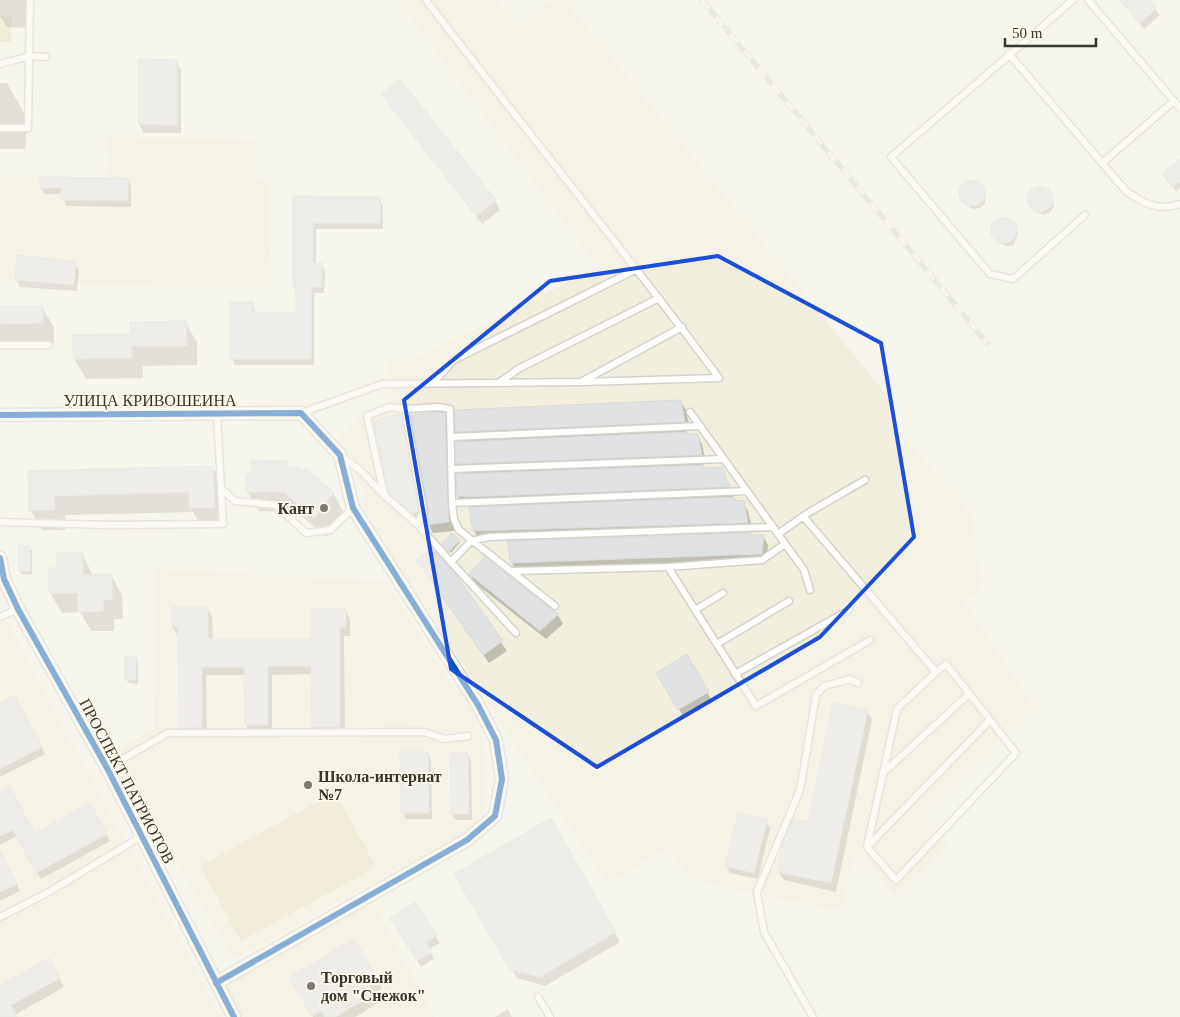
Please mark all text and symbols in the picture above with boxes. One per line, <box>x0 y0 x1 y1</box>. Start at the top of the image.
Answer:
scale bar <box>1005 15 1096 47</box>
text: 50 m <box>1012 25 1043 41</box>
street label: УЛИЦА КРИВОШЕИНА <box>64 392 237 410</box>
place label: Кант <box>278 500 314 517</box>
marker: Кант <box>318 502 330 514</box>
street label: ПРОСПЕКТ ПАТРИОТОВ <box>76 696 178 866</box>
place label: Школа-интернат №7 <box>318 768 442 803</box>
marker: Школа-интернат №7 <box>302 779 314 791</box>
place label: Торговый дом "Снежок" <box>321 969 426 1004</box>
marker: Торговый дом "Снежок" <box>305 980 317 992</box>

